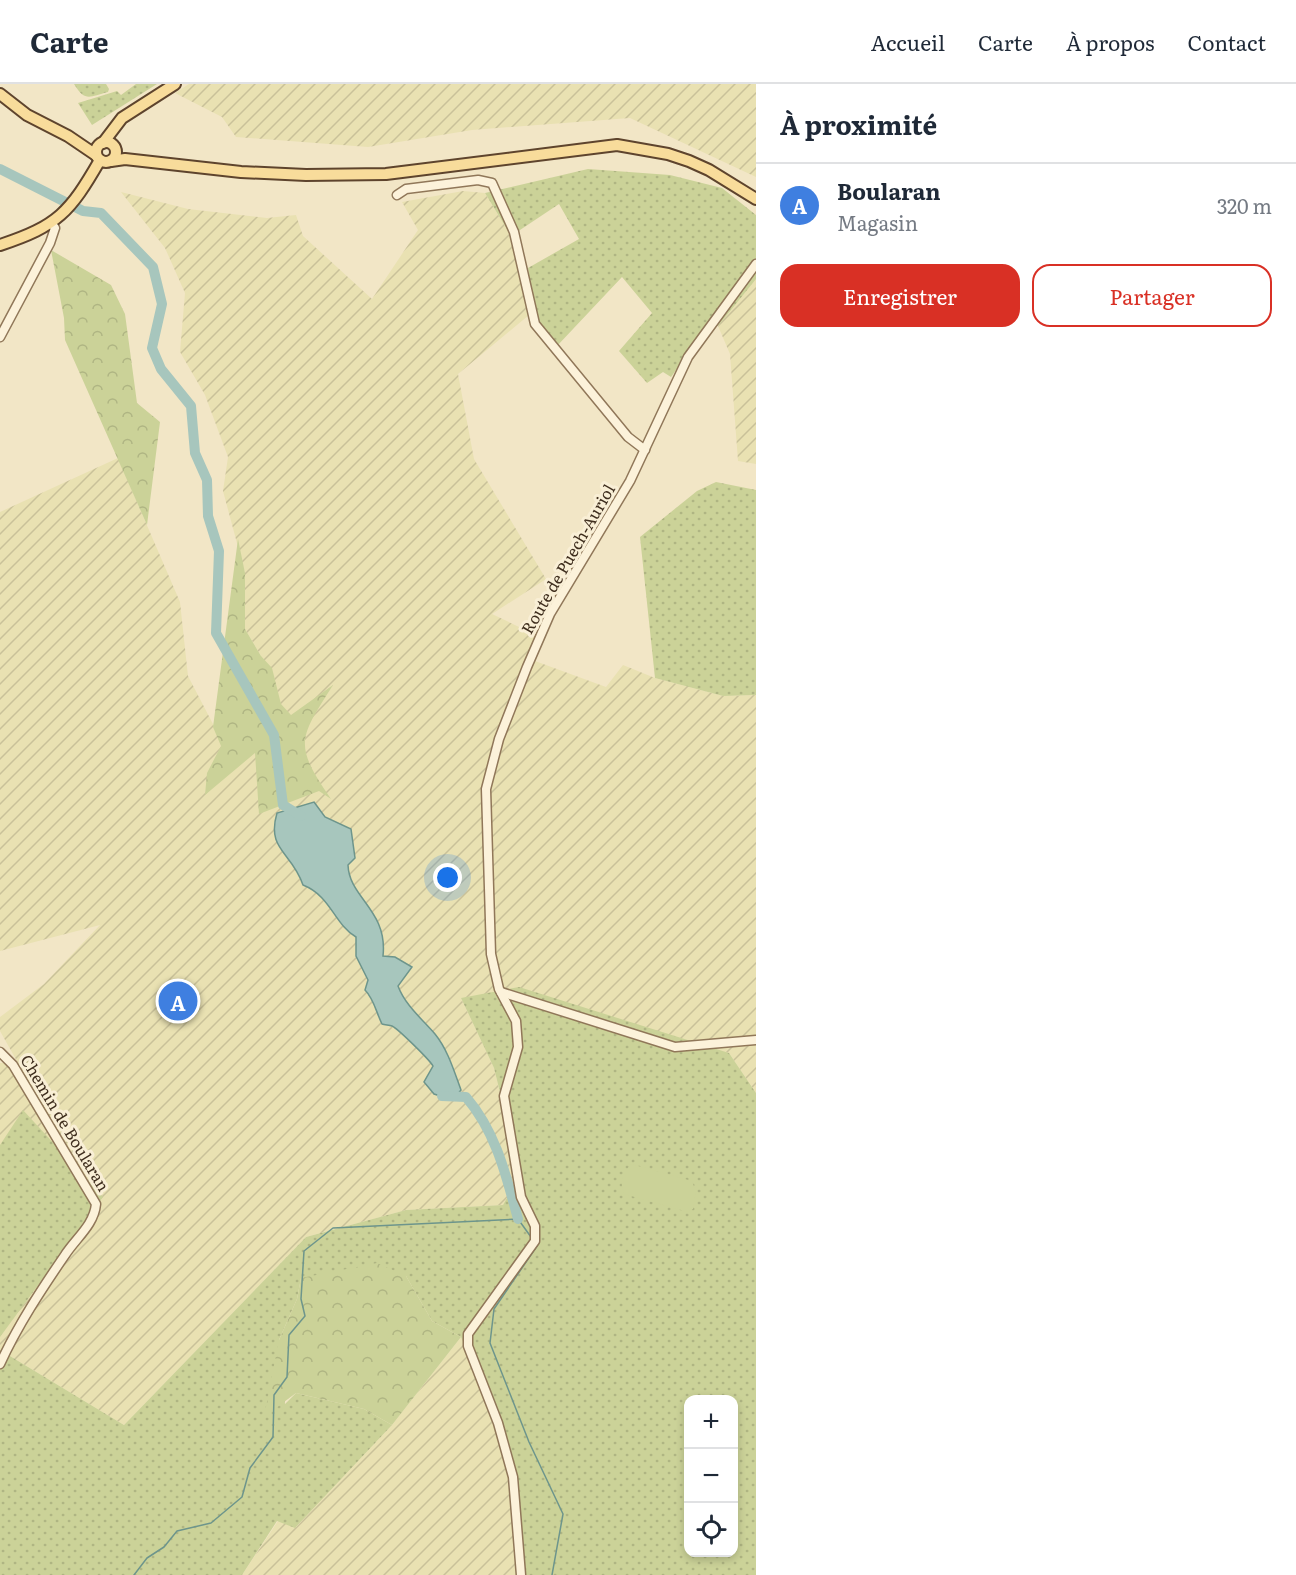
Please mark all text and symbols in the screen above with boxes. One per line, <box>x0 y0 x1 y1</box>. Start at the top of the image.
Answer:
text: Carte <box>30 20 109 62</box>
text: Accueil <box>871 26 945 57</box>
text: Carte <box>978 26 1033 57</box>
text: À propos <box>1066 26 1155 57</box>
text: Contact <box>1188 26 1266 57</box>
text: À proximité <box>780 104 937 143</box>
text: Boularan <box>837 174 941 207</box>
text: A <box>792 190 807 220</box>
text: 320 m <box>1217 190 1272 220</box>
text: Magasin <box>837 207 918 237</box>
button: Enregistrer <box>780 264 1020 327</box>
button: Partager <box>1032 264 1272 327</box>
street label: Route de Puech-Auriol <box>514 479 620 638</box>
your location <box>433 863 462 892</box>
pin: A <box>158 978 198 1024</box>
street label: Chemin de Boularan <box>15 1049 116 1196</box>
map controls <box>684 1395 738 1557</box>
button: + <box>684 1395 738 1449</box>
button: − <box>684 1449 738 1503</box>
button: locate <box>684 1503 738 1557</box>

